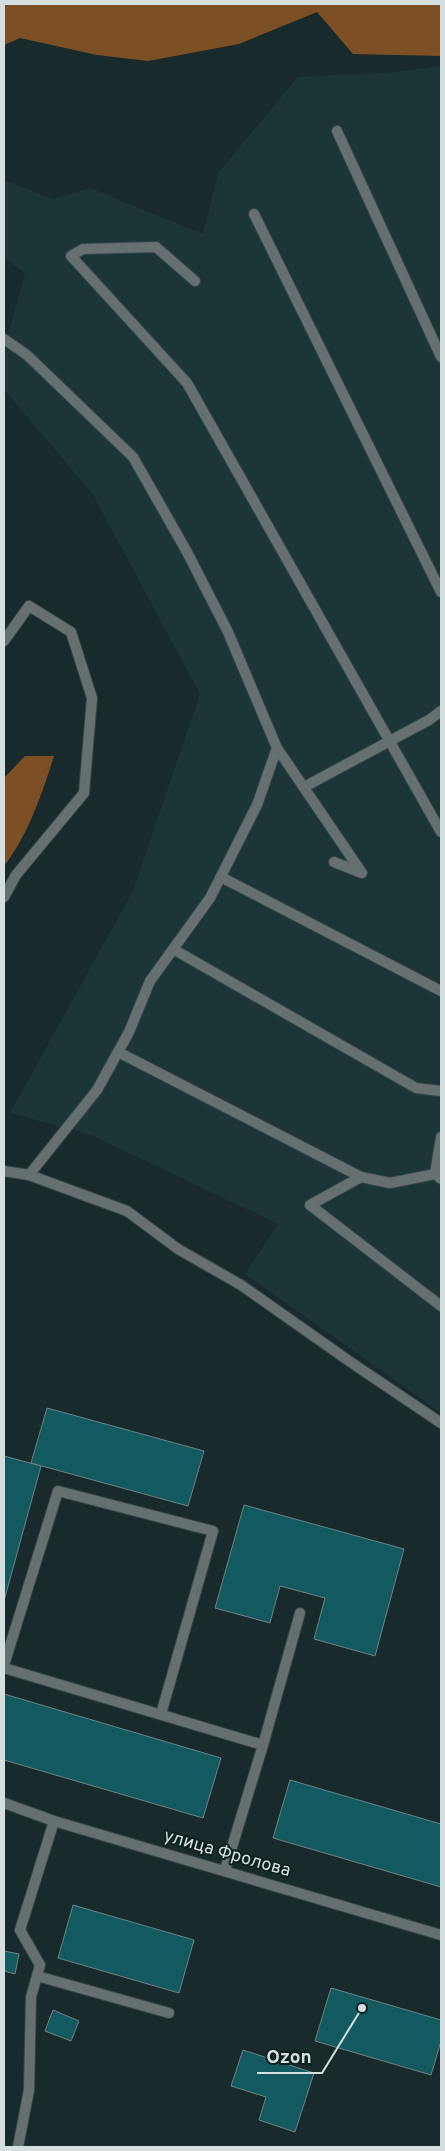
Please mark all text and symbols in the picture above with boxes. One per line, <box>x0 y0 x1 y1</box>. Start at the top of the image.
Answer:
street label: улица Фролова <box>161 1825 293 1883</box>
callout: Ozon <box>257 2039 322 2073</box>
text: Ozon <box>266 2046 312 2070</box>

